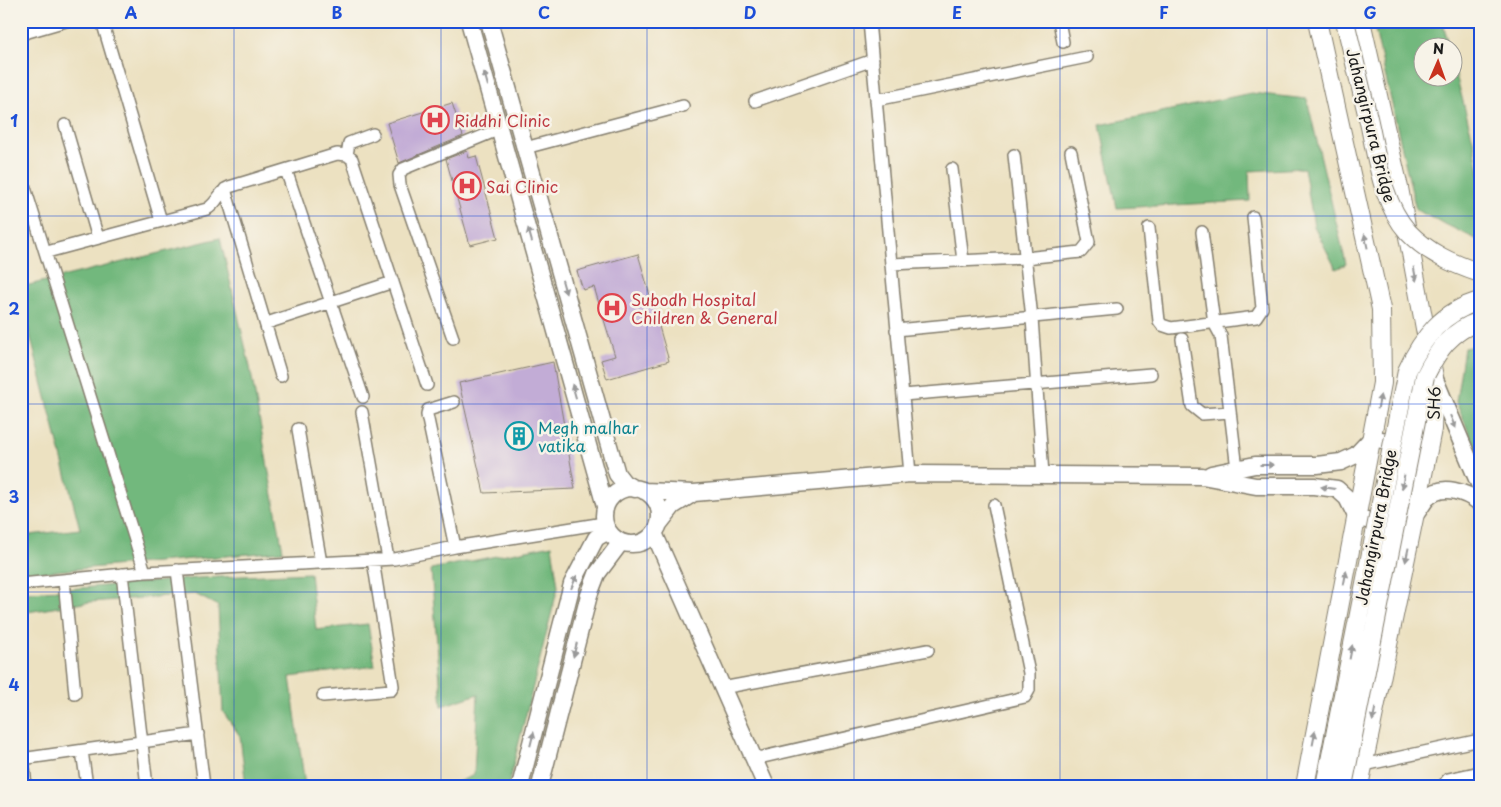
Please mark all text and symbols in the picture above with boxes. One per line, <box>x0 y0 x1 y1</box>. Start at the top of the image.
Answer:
text: A <box>125 0 138 24</box>
text: B <box>332 0 343 24</box>
text: C <box>538 0 550 24</box>
text: D <box>744 0 756 24</box>
text: E <box>952 0 962 24</box>
text: F <box>1159 0 1169 24</box>
text: G <box>1363 0 1377 24</box>
north arrow <box>1414 38 1464 88</box>
text: N <box>1433 38 1444 59</box>
street label: Jahangirpura Bridge <box>1341 45 1403 205</box>
one-way arrow <box>481 71 489 86</box>
hospital icon: Riddhi Clinic <box>420 105 450 135</box>
text: 1 <box>10 108 18 132</box>
place label: Riddhi Clinic <box>454 108 550 132</box>
hospital icon: Sai Clinic <box>452 171 482 201</box>
place label: Sai Clinic <box>486 174 558 198</box>
one-way arrow <box>526 227 534 243</box>
one-way arrow <box>1362 233 1370 249</box>
one-way arrow <box>1411 267 1419 283</box>
one-way arrow <box>560 280 568 295</box>
place label: Subodh Hospital Children & General <box>631 287 778 329</box>
hospital icon: Subodh Hospital Children & General <box>597 293 627 323</box>
text: 2 <box>8 296 20 320</box>
one-way arrow <box>570 384 578 399</box>
street label: SH6 <box>1420 386 1446 420</box>
one-way arrow <box>1375 394 1383 409</box>
place label: Megh malhar vatika <box>538 415 639 457</box>
one-way arrow <box>1449 415 1457 429</box>
building icon: Megh malhar vatika <box>504 421 534 451</box>
street label: Jahangirpura Bridge <box>1348 447 1402 607</box>
one-way arrow <box>1259 461 1275 469</box>
one-way arrow <box>1399 475 1407 491</box>
text: 3 <box>9 484 19 508</box>
one-way arrow <box>1320 484 1336 492</box>
one-way arrow <box>1403 547 1411 563</box>
one-way arrow <box>1341 571 1349 586</box>
one-way arrow <box>570 574 578 589</box>
one-way arrow <box>570 642 578 657</box>
one-way arrow <box>1348 644 1356 660</box>
text: 4 <box>9 672 20 696</box>
one-way arrow <box>1370 707 1378 722</box>
one-way arrow <box>1311 729 1319 745</box>
one-way arrow <box>529 731 537 746</box>

